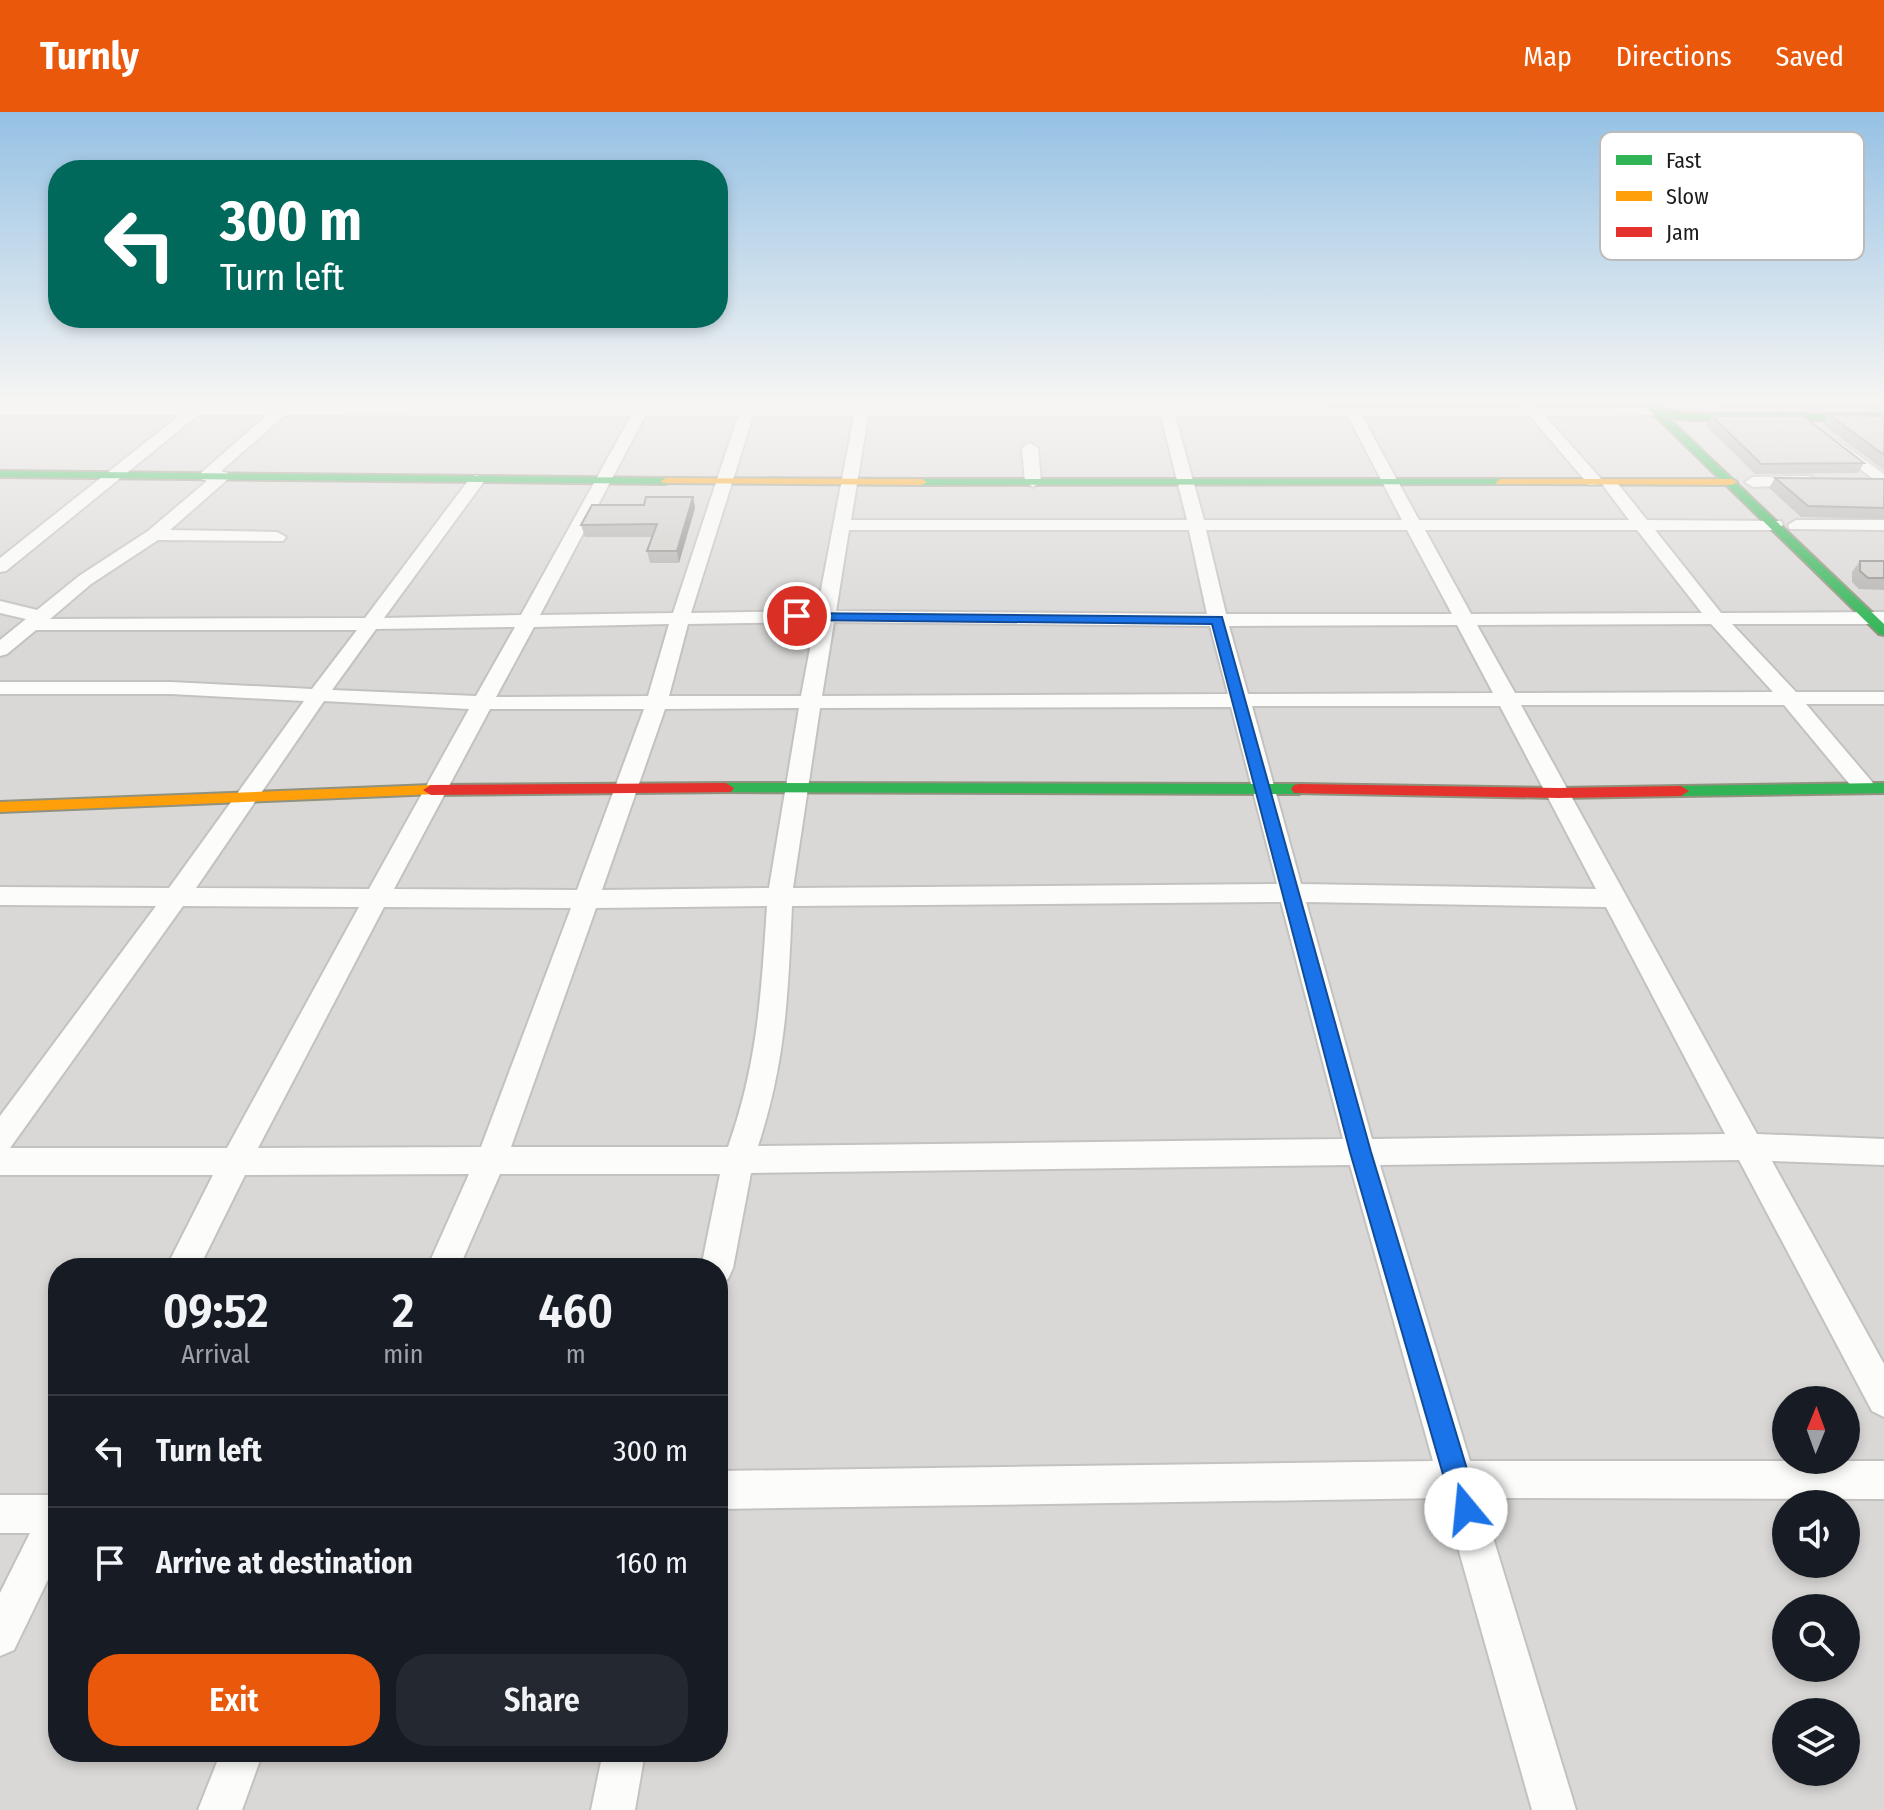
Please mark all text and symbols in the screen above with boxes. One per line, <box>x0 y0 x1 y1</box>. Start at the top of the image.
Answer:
text: Turnly <box>40 33 139 79</box>
text: Map <box>1523 40 1572 73</box>
text: Directions <box>1616 40 1732 73</box>
text: Saved <box>1776 40 1844 73</box>
legend <box>1600 132 1864 260</box>
text: Fast <box>1666 147 1702 174</box>
text: Slow <box>1666 183 1709 210</box>
text: 300 m <box>220 188 362 255</box>
icon: left <box>88 192 192 296</box>
text: Jam <box>1666 219 1700 246</box>
text: Turn left <box>220 256 344 300</box>
pin <box>763 582 831 650</box>
icon: arrive <box>775 594 819 638</box>
text: 09:52 <box>163 1282 269 1340</box>
text: 2 <box>392 1282 414 1340</box>
text: 460 <box>538 1282 613 1340</box>
text: Arrival <box>181 1339 250 1370</box>
text: min <box>383 1339 424 1370</box>
text: m <box>566 1339 586 1370</box>
north arrow <box>1772 1386 1860 1474</box>
map controls <box>1772 1386 1860 1786</box>
icon: left <box>88 1429 132 1473</box>
text: Turn left <box>156 1433 262 1469</box>
text: 300 m <box>613 1433 688 1469</box>
position arrow <box>1424 1467 1508 1551</box>
button: sound <box>1772 1490 1860 1578</box>
icon: arrive <box>88 1541 132 1585</box>
text: Arrive at destination <box>156 1545 413 1581</box>
text: 160 m <box>616 1545 688 1581</box>
button: search <box>1772 1594 1860 1682</box>
button: Exit <box>88 1654 380 1746</box>
button: Share <box>396 1654 688 1746</box>
button: layers <box>1772 1698 1860 1786</box>

